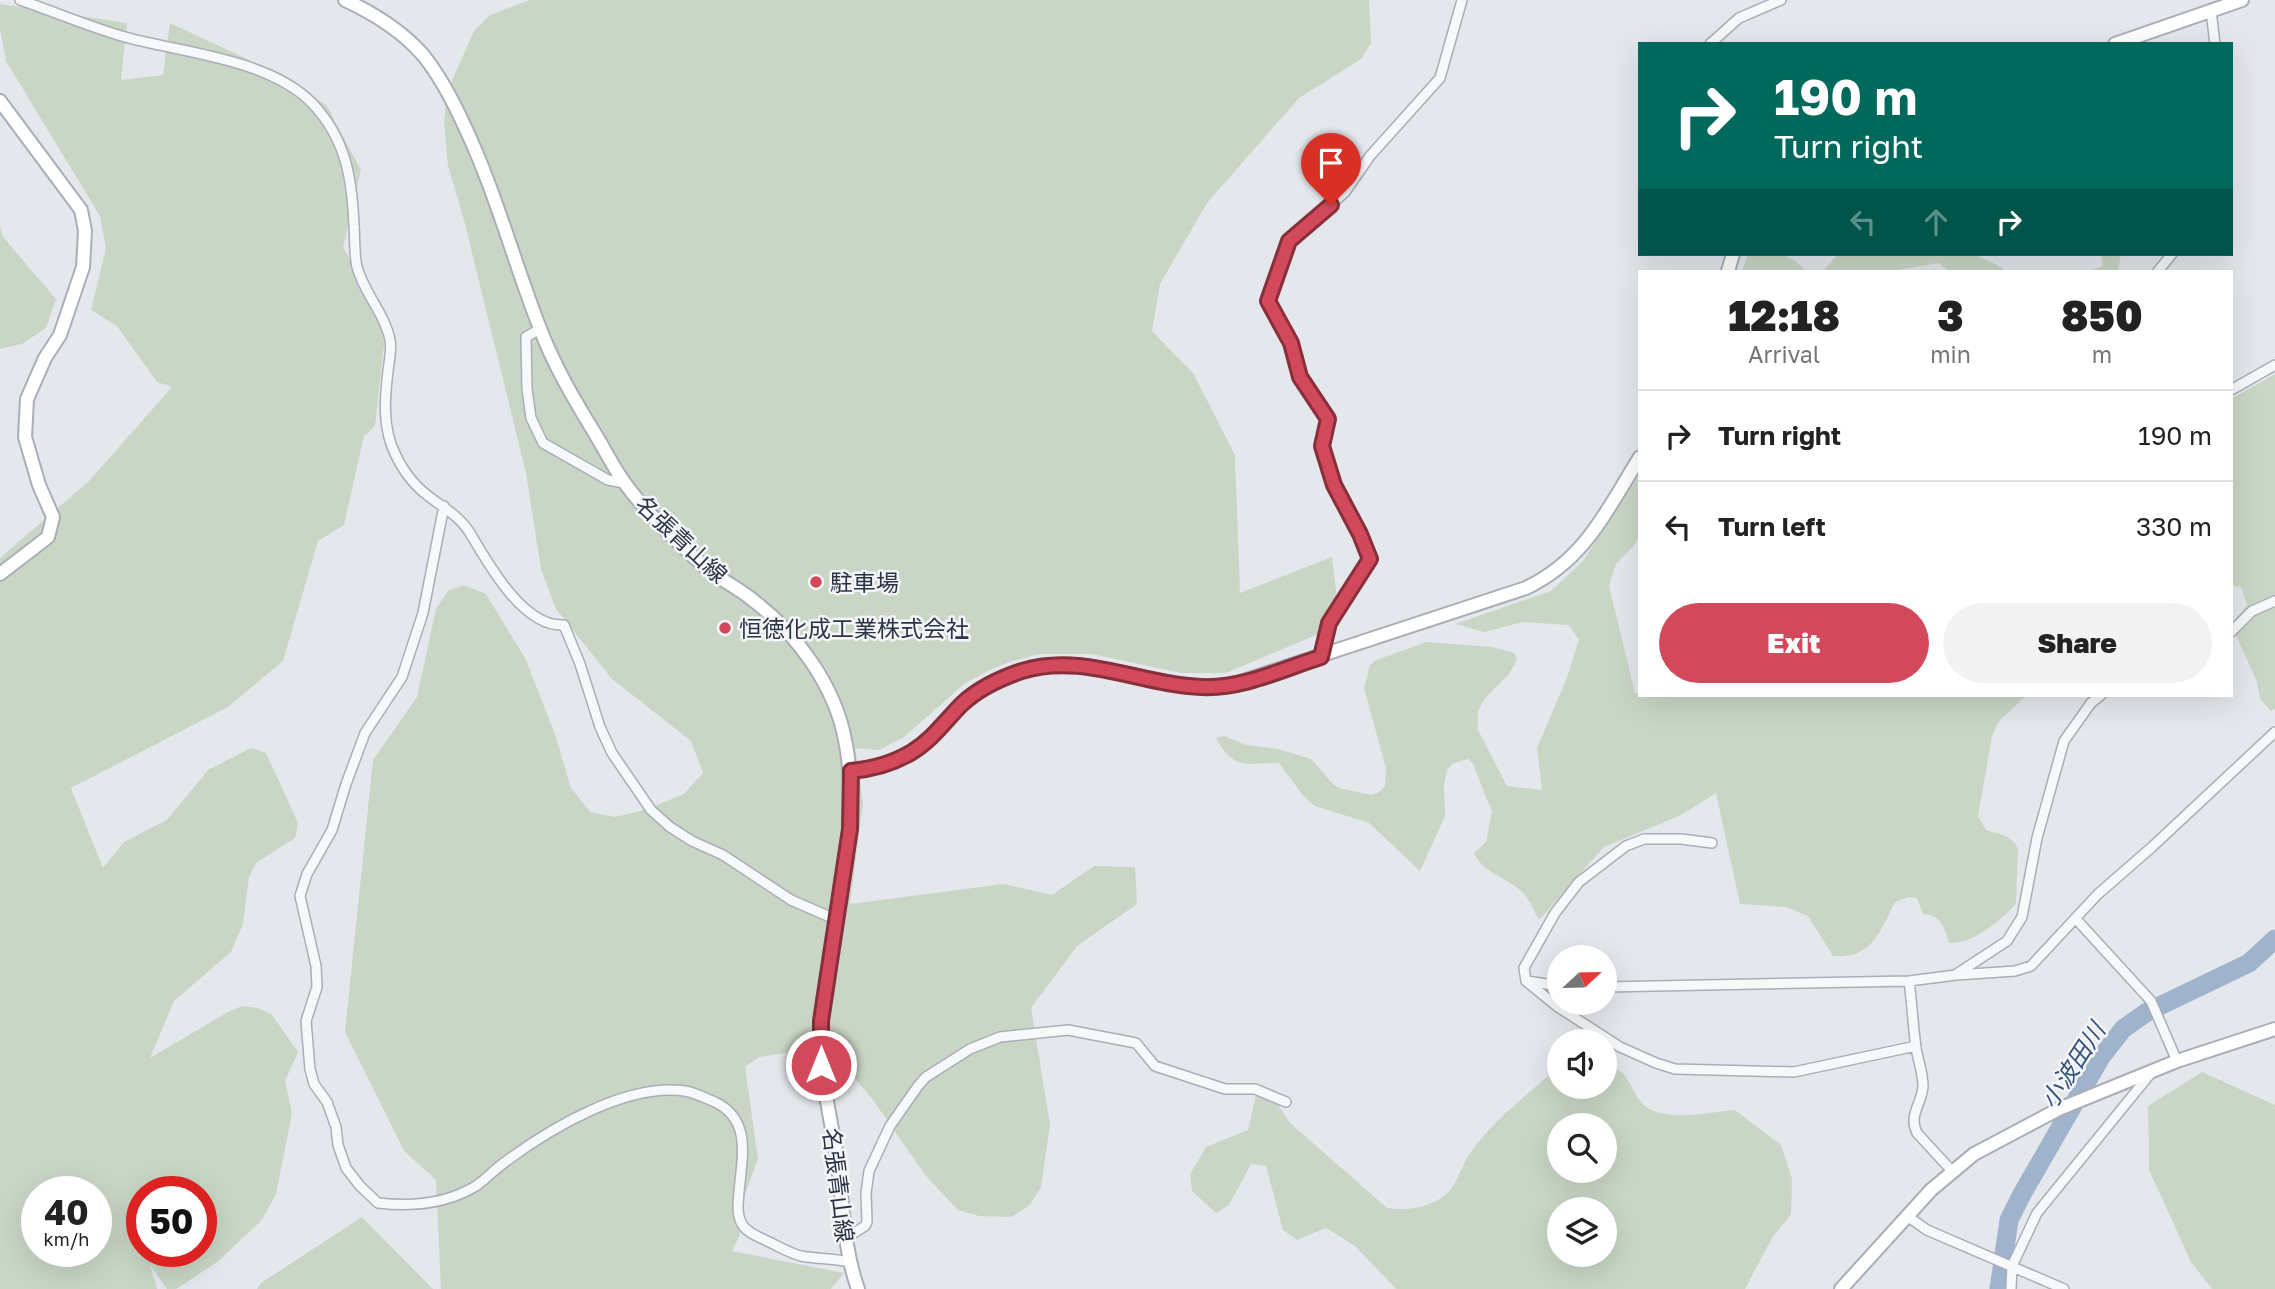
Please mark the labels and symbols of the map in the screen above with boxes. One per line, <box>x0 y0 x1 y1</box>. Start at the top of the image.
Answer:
pin <box>1301 133 1361 205</box>
street label: 名張青山線 <box>630 490 734 588</box>
place label: 駐車場 <box>830 568 899 596</box>
marker: 駐車場 <box>808 574 824 590</box>
place label: 恒徳化成工業株式会社 <box>739 614 969 642</box>
marker: 恒徳化成工業株式会社 <box>717 620 733 636</box>
north arrow <box>1547 945 1617 1015</box>
water label: 小波田川 <box>2034 1014 2112 1113</box>
position arrow <box>784 1028 858 1102</box>
street label: 名張青山線 <box>818 1126 860 1244</box>
speed limit sign: 50 <box>126 1176 217 1267</box>

